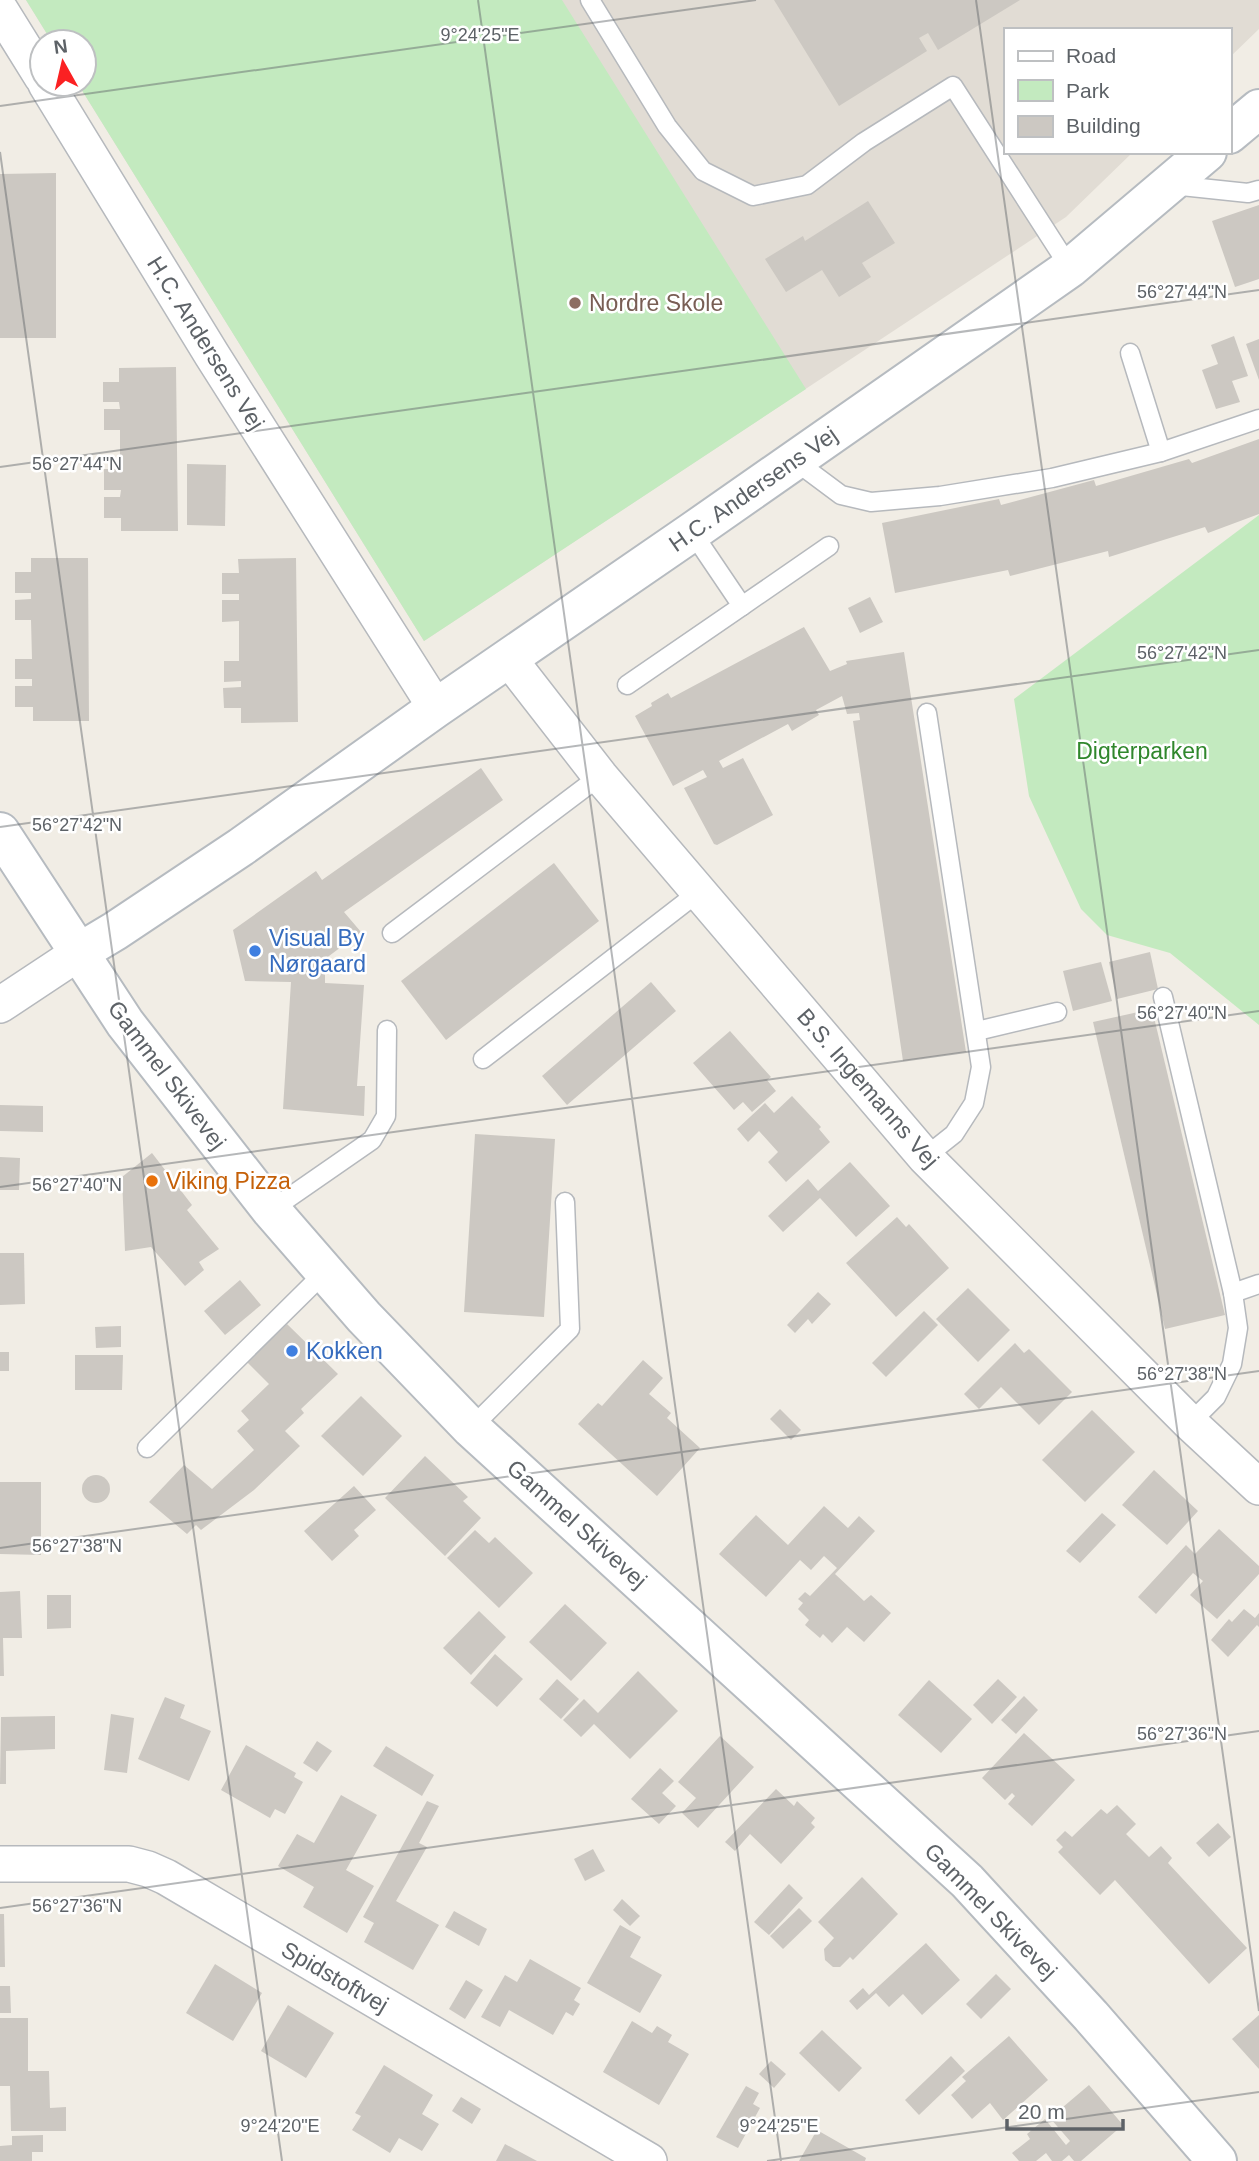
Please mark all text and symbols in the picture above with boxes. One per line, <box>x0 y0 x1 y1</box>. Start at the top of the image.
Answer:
text: 9°24'25"E <box>440 25 520 45</box>
north arrow <box>28 28 98 98</box>
legend <box>1004 28 1231 154</box>
text: N <box>52 35 69 58</box>
text: Road <box>1066 44 1116 67</box>
text: Park <box>1066 79 1110 102</box>
text: Building <box>1066 114 1141 137</box>
street label: H.C. Andersens Vej <box>142 252 270 434</box>
text: 56°27'44"N <box>1137 282 1227 302</box>
place label: Nordre Skole <box>589 290 723 316</box>
marker: Nordre Skole <box>567 295 583 311</box>
street label: H.C. Andersens Vej <box>664 421 842 557</box>
text: 56°27'44"N <box>32 454 122 474</box>
text: 56°27'42"N <box>1137 643 1227 663</box>
park label: Digterparken <box>1076 738 1208 764</box>
text: 56°27'42"N <box>32 815 122 835</box>
place label: Visual By Nørgaard <box>269 925 366 977</box>
marker: Visual By Nørgaard <box>247 943 263 959</box>
street label: Gammel Skivevej <box>103 996 231 1154</box>
street label: B.S. Ingemanns Vej <box>792 1003 944 1173</box>
text: 56°27'40"N <box>1137 1003 1227 1023</box>
place label: Viking Pizza <box>166 1168 291 1194</box>
marker: Viking Pizza <box>144 1173 160 1189</box>
text: 56°27'40"N <box>32 1175 122 1195</box>
place label: Kokken <box>306 1338 383 1364</box>
marker: Kokken <box>284 1343 300 1359</box>
text: 56°27'38"N <box>1137 1364 1227 1384</box>
street label: Gammel Skivevej <box>502 1454 652 1594</box>
text: 56°27'38"N <box>32 1536 122 1556</box>
text: 56°27'36"N <box>1137 1724 1227 1744</box>
street label: Gammel Skivevej <box>919 1838 1063 1984</box>
text: 56°27'36"N <box>32 1896 122 1916</box>
street label: Spidstoftvej <box>277 1936 393 2018</box>
scale bar <box>1007 2088 1122 2132</box>
text: 20 m <box>1018 2100 1065 2123</box>
text: 9°24'20"E <box>240 2116 320 2136</box>
text: 9°24'25"E <box>739 2116 819 2136</box>

